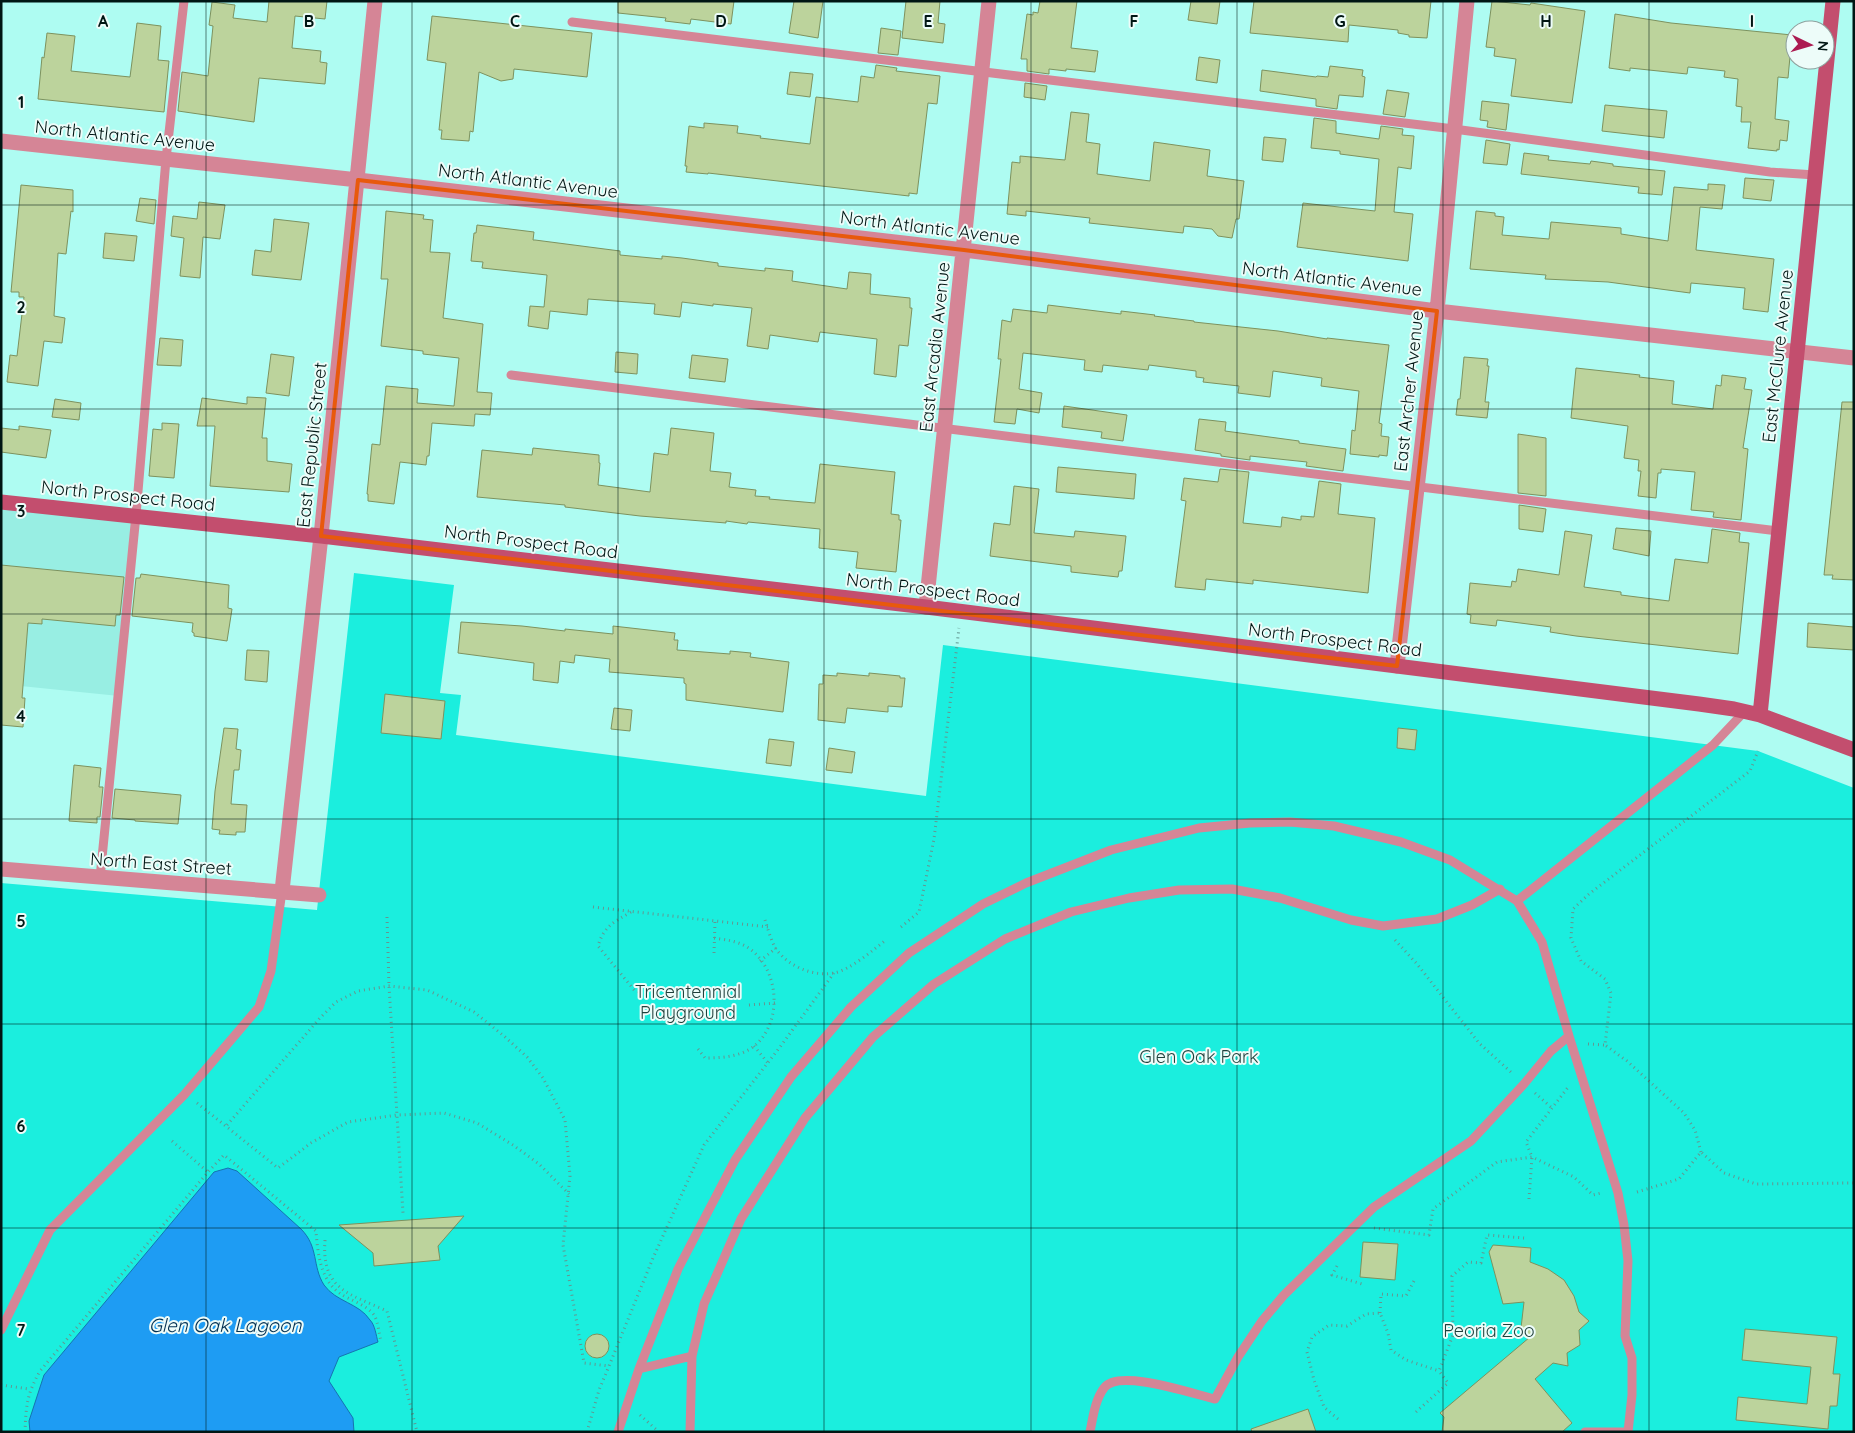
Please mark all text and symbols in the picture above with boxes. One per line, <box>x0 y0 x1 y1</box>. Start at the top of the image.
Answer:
text: A <box>98 11 109 31</box>
text: B <box>304 11 314 31</box>
text: C <box>510 11 520 31</box>
text: D <box>715 11 727 31</box>
text: E <box>923 11 933 31</box>
text: F <box>1130 11 1139 31</box>
text: G <box>1334 11 1346 31</box>
text: H <box>1540 11 1552 31</box>
text: I <box>1750 11 1754 31</box>
north arrow <box>1785 20 1835 70</box>
text: N <box>1814 40 1832 52</box>
text: 1 <box>18 92 24 112</box>
street label: North Atlantic Avenue <box>34 115 216 156</box>
street label: North Atlantic Avenue <box>437 158 619 203</box>
street label: North Atlantic Avenue <box>839 205 1021 250</box>
street label: North Atlantic Avenue <box>1241 256 1423 301</box>
street label: East Arcadia Avenue <box>914 261 955 433</box>
street label: East McClure Avenue <box>1757 268 1798 444</box>
text: 2 <box>16 297 26 317</box>
street label: East Archer Avenue <box>1389 309 1428 473</box>
street label: East Republic Street <box>291 361 332 529</box>
street label: North Prospect Road <box>40 475 216 516</box>
text: 3 <box>17 501 25 521</box>
street label: North Prospect Road <box>443 519 619 564</box>
street label: North Prospect Road <box>845 567 1021 612</box>
street label: North Prospect Road <box>1247 617 1423 662</box>
text: 4 <box>16 706 26 726</box>
street label: North East Street <box>89 847 233 880</box>
text: 5 <box>16 911 26 931</box>
park label: Tricentennial Playground <box>635 980 741 1024</box>
park label: Glen Oak Park <box>1139 1045 1259 1068</box>
text: 6 <box>17 1116 26 1136</box>
water label: Glen Oak Lagoon <box>149 1313 302 1337</box>
park label: Peoria Zoo <box>1443 1319 1535 1342</box>
text: 7 <box>17 1320 26 1340</box>

